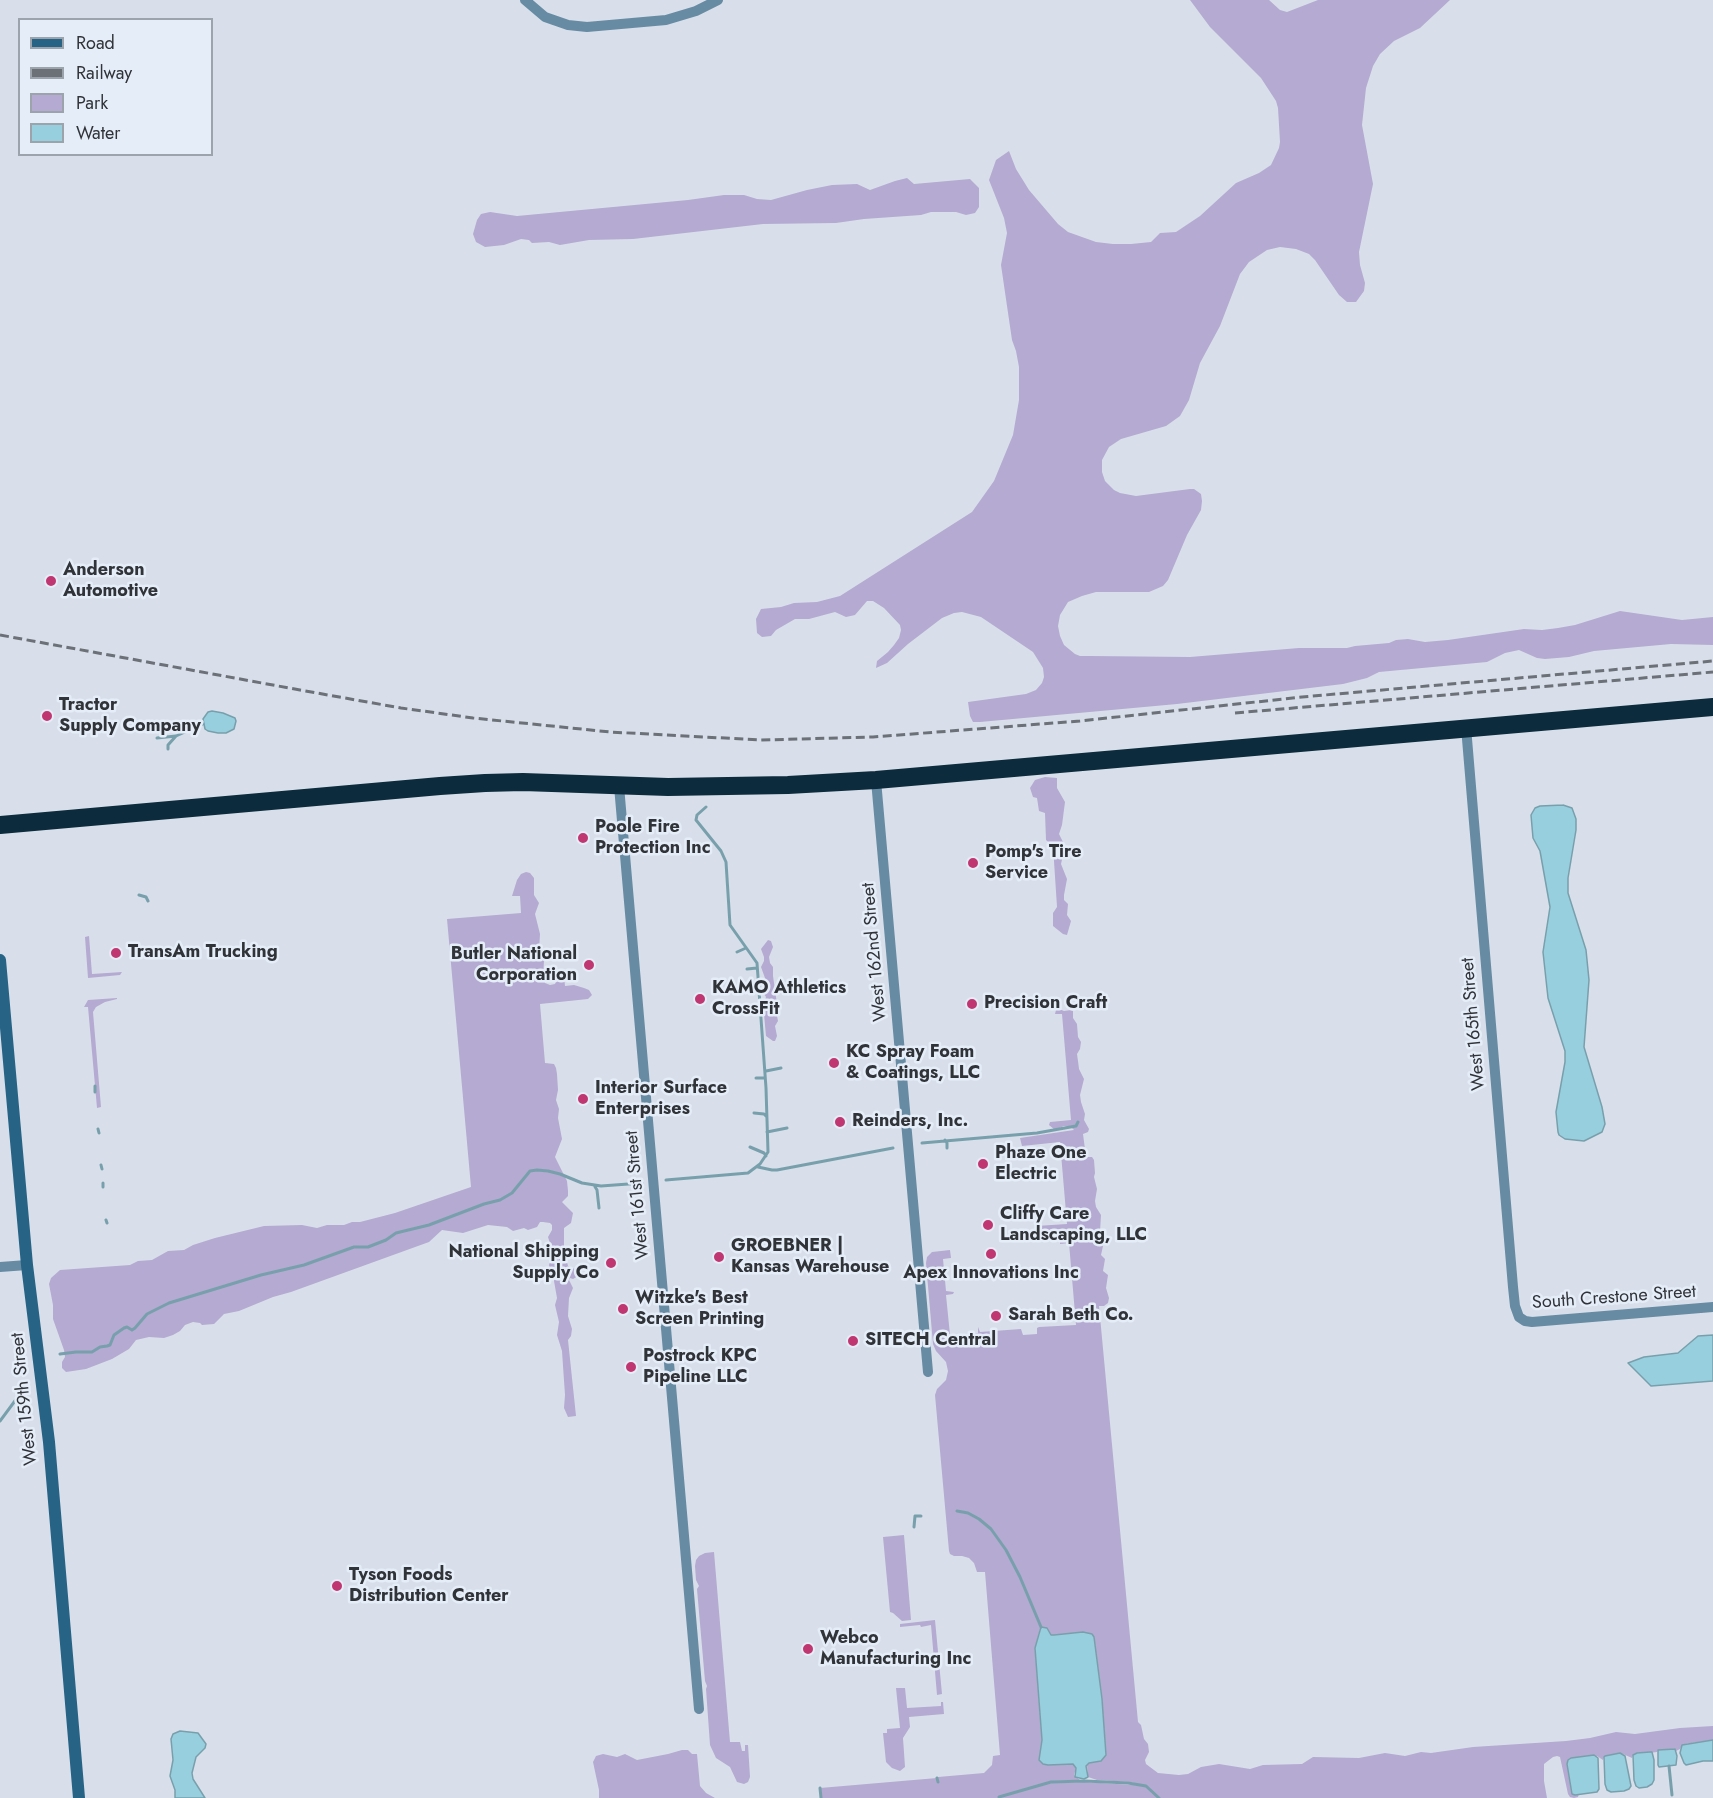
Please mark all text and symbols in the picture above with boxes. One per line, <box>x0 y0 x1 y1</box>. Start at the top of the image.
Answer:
legend <box>18 18 213 156</box>
text: Road <box>76 30 115 56</box>
text: Railway <box>76 60 132 86</box>
text: Park <box>76 90 108 116</box>
text: Water <box>76 120 120 146</box>
place label: Anderson Automotive <box>63 560 158 602</box>
marker: Anderson Automotive <box>44 574 58 588</box>
place label: Tractor Supply Company <box>59 695 201 738</box>
marker: Tractor Supply Company <box>40 709 54 723</box>
place label: Poole Fire Protection Inc <box>595 817 711 860</box>
marker: Poole Fire Protection Inc <box>576 831 590 845</box>
place label: Pomp's Tire Service <box>985 842 1081 884</box>
marker: Pomp's Tire Service <box>966 856 980 870</box>
street label: West 162nd Street <box>858 882 892 1022</box>
place label: TransAm Trucking <box>128 942 278 964</box>
place label: Butler National Corporation <box>451 944 577 986</box>
marker: TransAm Trucking <box>109 946 123 960</box>
street label: West 165th Street <box>1457 957 1491 1091</box>
marker: Butler National Corporation <box>582 958 596 972</box>
place label: KAMO Athletics CrossFit <box>712 978 846 1020</box>
marker: KAMO Athletics CrossFit <box>693 992 707 1006</box>
place label: Precision Craft <box>984 993 1107 1015</box>
marker: Precision Craft <box>965 997 979 1011</box>
place label: KC Spray Foam & Coatings, LLC <box>846 1042 980 1084</box>
marker: KC Spray Foam & Coatings, LLC <box>827 1056 841 1070</box>
place label: Interior Surface Enterprises <box>595 1078 727 1120</box>
marker: Interior Surface Enterprises <box>576 1092 590 1106</box>
place label: Reinders, Inc. <box>852 1111 968 1133</box>
marker: Reinders, Inc. <box>833 1115 847 1129</box>
street label: West 161st Street <box>622 1130 654 1260</box>
place label: Phaze One Electric <box>995 1143 1086 1186</box>
marker: Phaze One Electric <box>976 1157 990 1171</box>
place label: Cliffy Care Landscaping, LLC <box>1000 1204 1147 1246</box>
marker: Cliffy Care Landscaping, LLC <box>981 1218 995 1232</box>
place label: GROEBNER | Kansas Warehouse <box>731 1236 889 1278</box>
place label: National Shipping Supply Co <box>448 1242 599 1284</box>
marker: Apex Innovations Inc <box>984 1247 998 1261</box>
marker: GROEBNER | Kansas Warehouse <box>712 1250 726 1264</box>
marker: National Shipping Supply Co <box>604 1256 618 1270</box>
place label: Apex Innovations Inc <box>903 1263 1079 1285</box>
street label: South Crestone Street <box>1531 1281 1697 1315</box>
place label: Witzke's Best Screen Printing <box>635 1288 764 1330</box>
marker: Witzke's Best Screen Printing <box>616 1302 630 1316</box>
place label: Sarah Beth Co. <box>1008 1305 1133 1327</box>
marker: Sarah Beth Co. <box>989 1309 1003 1323</box>
place label: SITECH Central <box>865 1330 996 1352</box>
street label: West 159th Street <box>7 1332 43 1466</box>
marker: SITECH Central <box>846 1334 860 1348</box>
place label: Postrock KPC Pipeline LLC <box>643 1346 757 1388</box>
marker: Postrock KPC Pipeline LLC <box>624 1360 638 1374</box>
place label: Tyson Foods Distribution Center <box>349 1565 509 1608</box>
marker: Tyson Foods Distribution Center <box>330 1579 344 1593</box>
place label: Webco Manufacturing Inc <box>820 1628 971 1670</box>
marker: Webco Manufacturing Inc <box>801 1642 815 1656</box>

